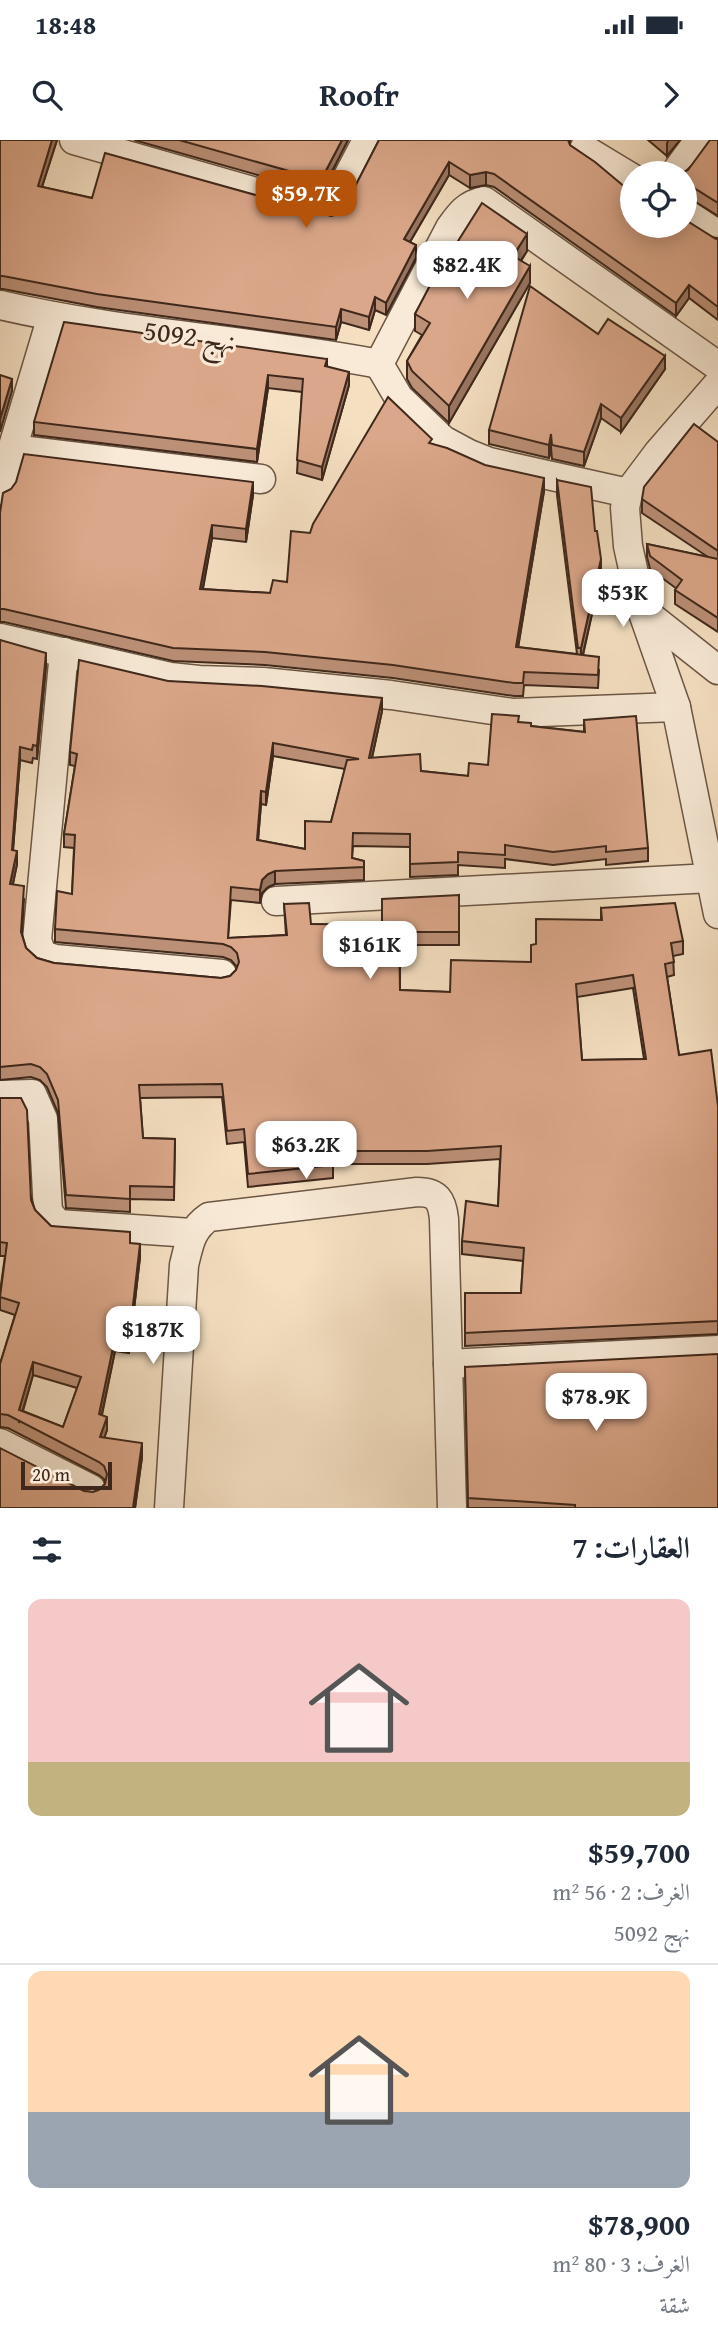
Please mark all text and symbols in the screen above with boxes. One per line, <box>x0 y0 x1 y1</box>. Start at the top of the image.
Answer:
text: 18:48 <box>35 5 96 44</box>
text: Roofr <box>319 71 399 118</box>
icon: search <box>28 76 66 114</box>
icon: forward <box>652 76 690 114</box>
map controls <box>620 161 697 238</box>
button: locate <box>620 161 697 238</box>
pin: $59.7K <box>249 171 363 230</box>
text: $59.7K <box>272 176 340 209</box>
pin: $82.4K <box>410 242 524 301</box>
text: $82.4K <box>433 247 501 280</box>
street label: نهج 5092 <box>140 308 239 367</box>
pin: $53K <box>582 570 664 629</box>
text: $53K <box>598 575 648 608</box>
pin: $161K <box>321 922 419 981</box>
text: $161K <box>339 927 401 960</box>
pin: $63.2K <box>249 1122 363 1181</box>
text: $63.2K <box>272 1127 340 1160</box>
pin: $187K <box>104 1306 202 1366</box>
text: $187K <box>122 1312 184 1345</box>
pin: $78.9K <box>539 1374 653 1433</box>
text: $78.9K <box>562 1379 630 1412</box>
scale bar <box>21 1459 112 1491</box>
text: 20 m <box>32 1460 70 1488</box>
text: العقارات: 7 <box>572 1525 690 1569</box>
icon: filters <box>28 1531 66 1569</box>
icon: home <box>296 1645 422 1771</box>
text: $59,700 <box>588 1830 690 1874</box>
text: الغرف: 2 · 56 m² <box>553 1875 690 1908</box>
text: نهج 5092 <box>614 1916 690 1949</box>
icon: home <box>296 2017 422 2143</box>
text: $78,900 <box>588 2202 690 2246</box>
text: الغرف: 3 · 80 m² <box>553 2247 690 2280</box>
text: شقة <box>660 2288 690 2321</box>

